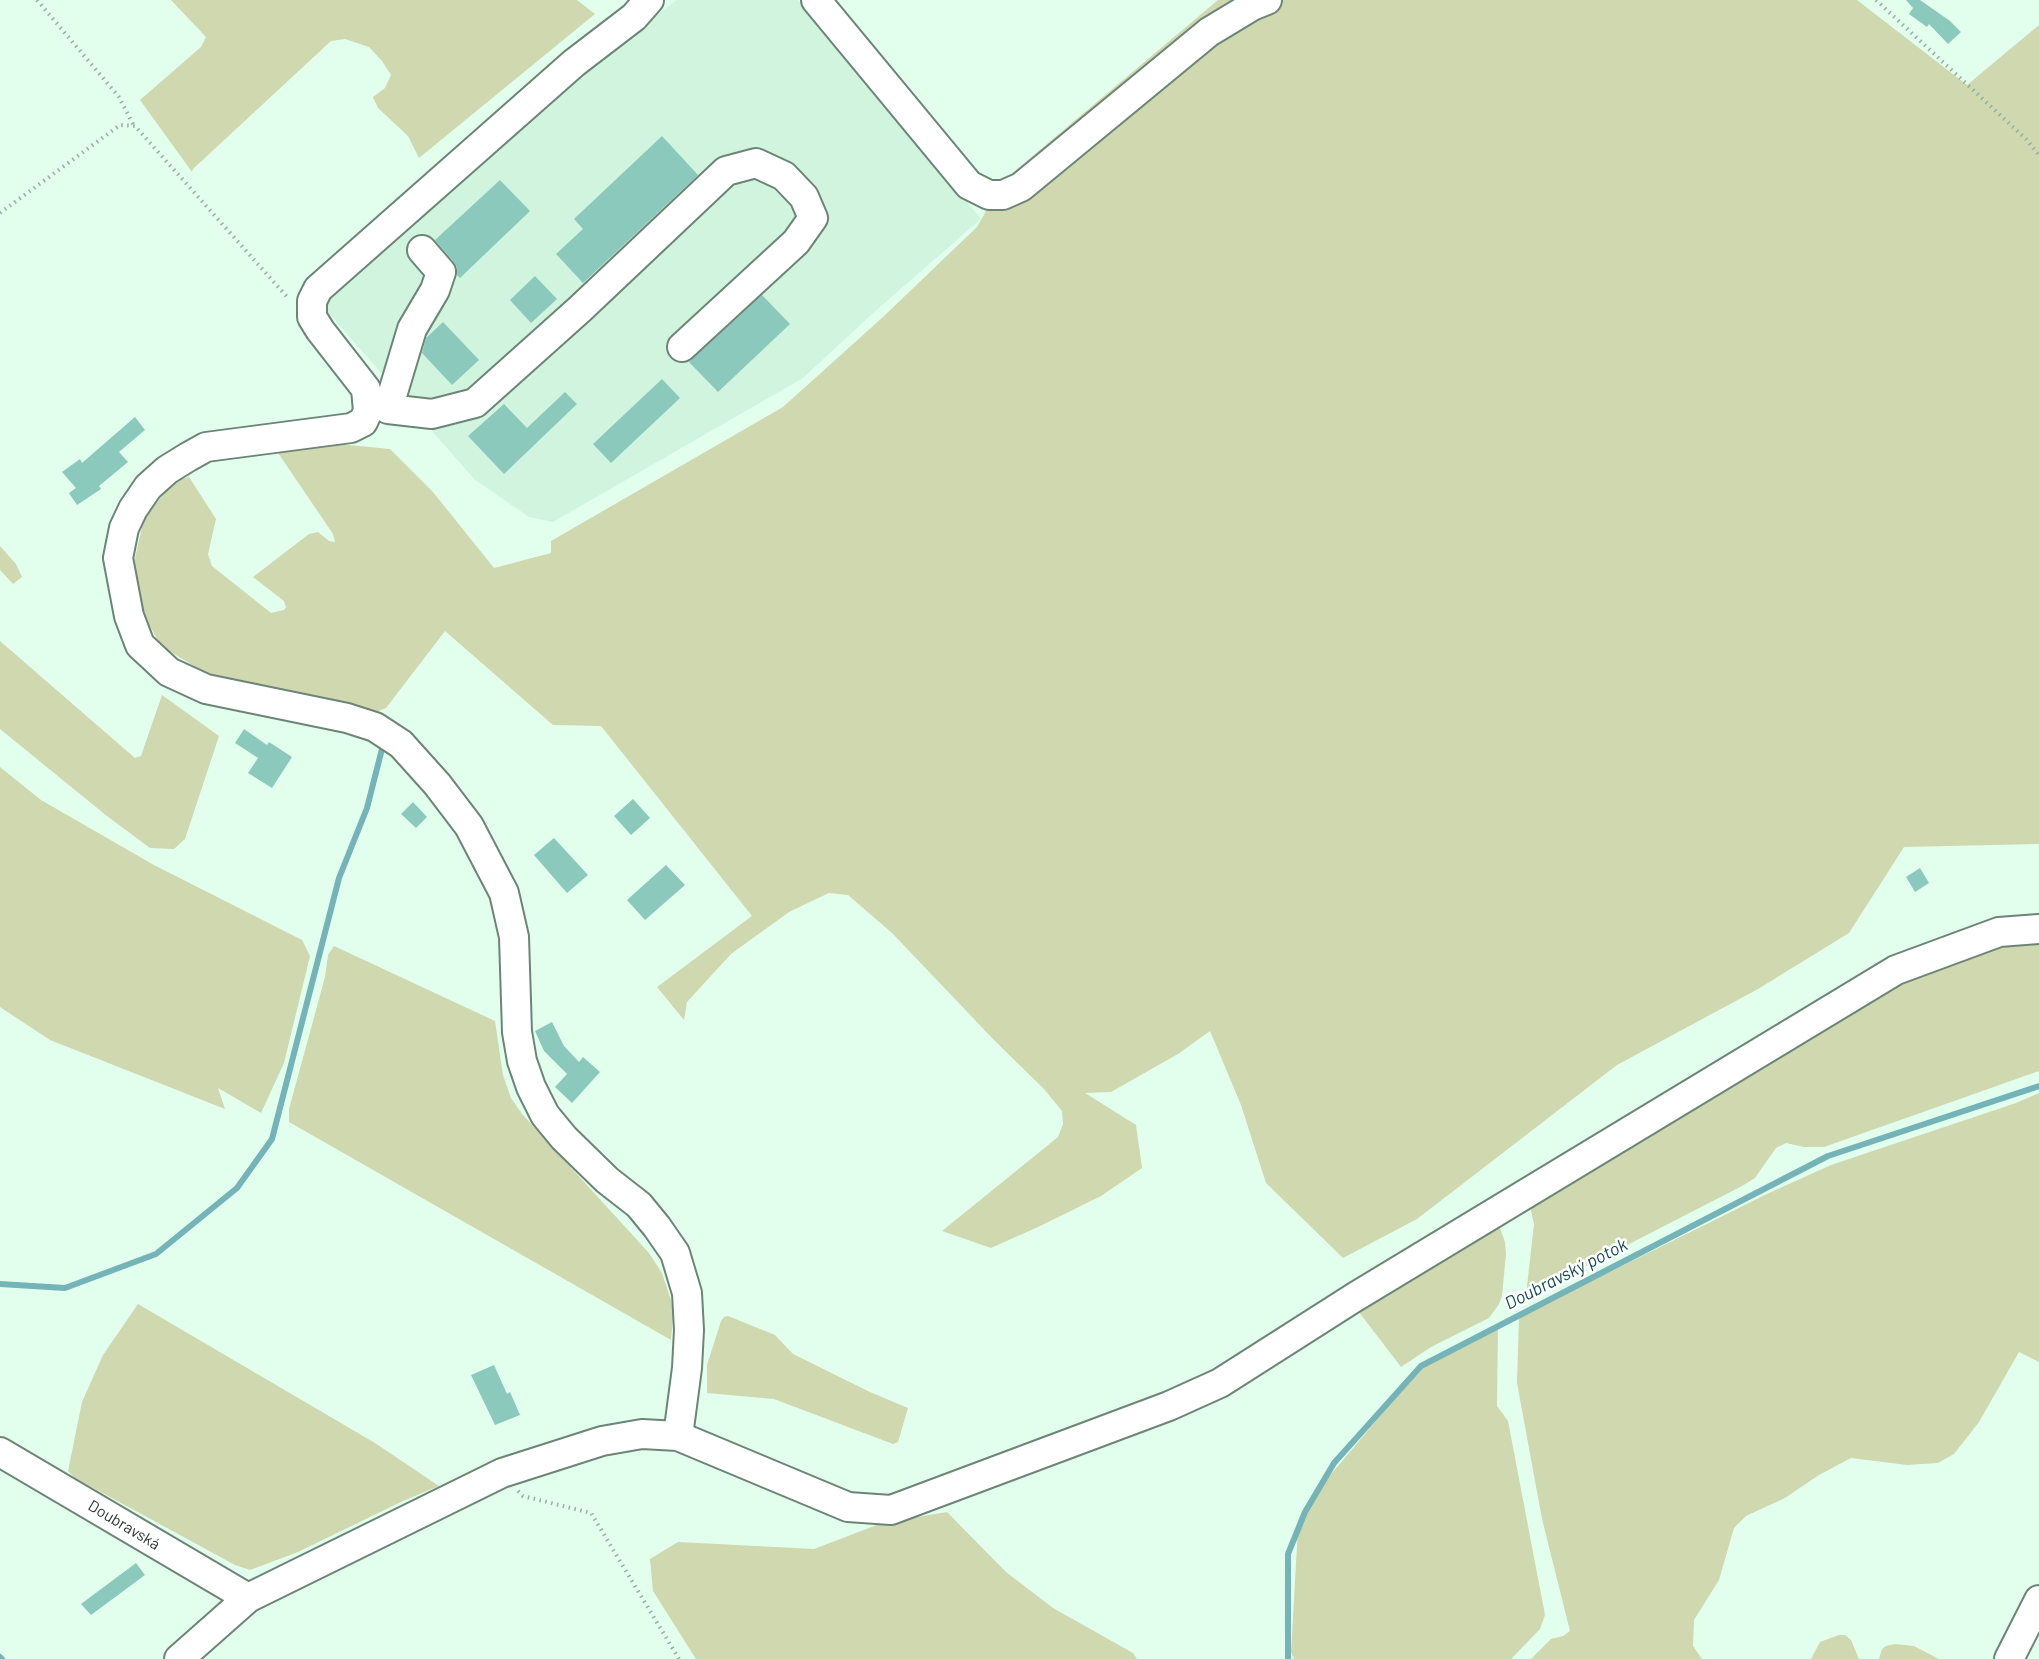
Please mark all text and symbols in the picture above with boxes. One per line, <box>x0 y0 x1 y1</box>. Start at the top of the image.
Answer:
water label: Doubravský potok <box>1501 1234 1631 1314</box>
street label: Doubravská <box>85 1496 163 1554</box>

